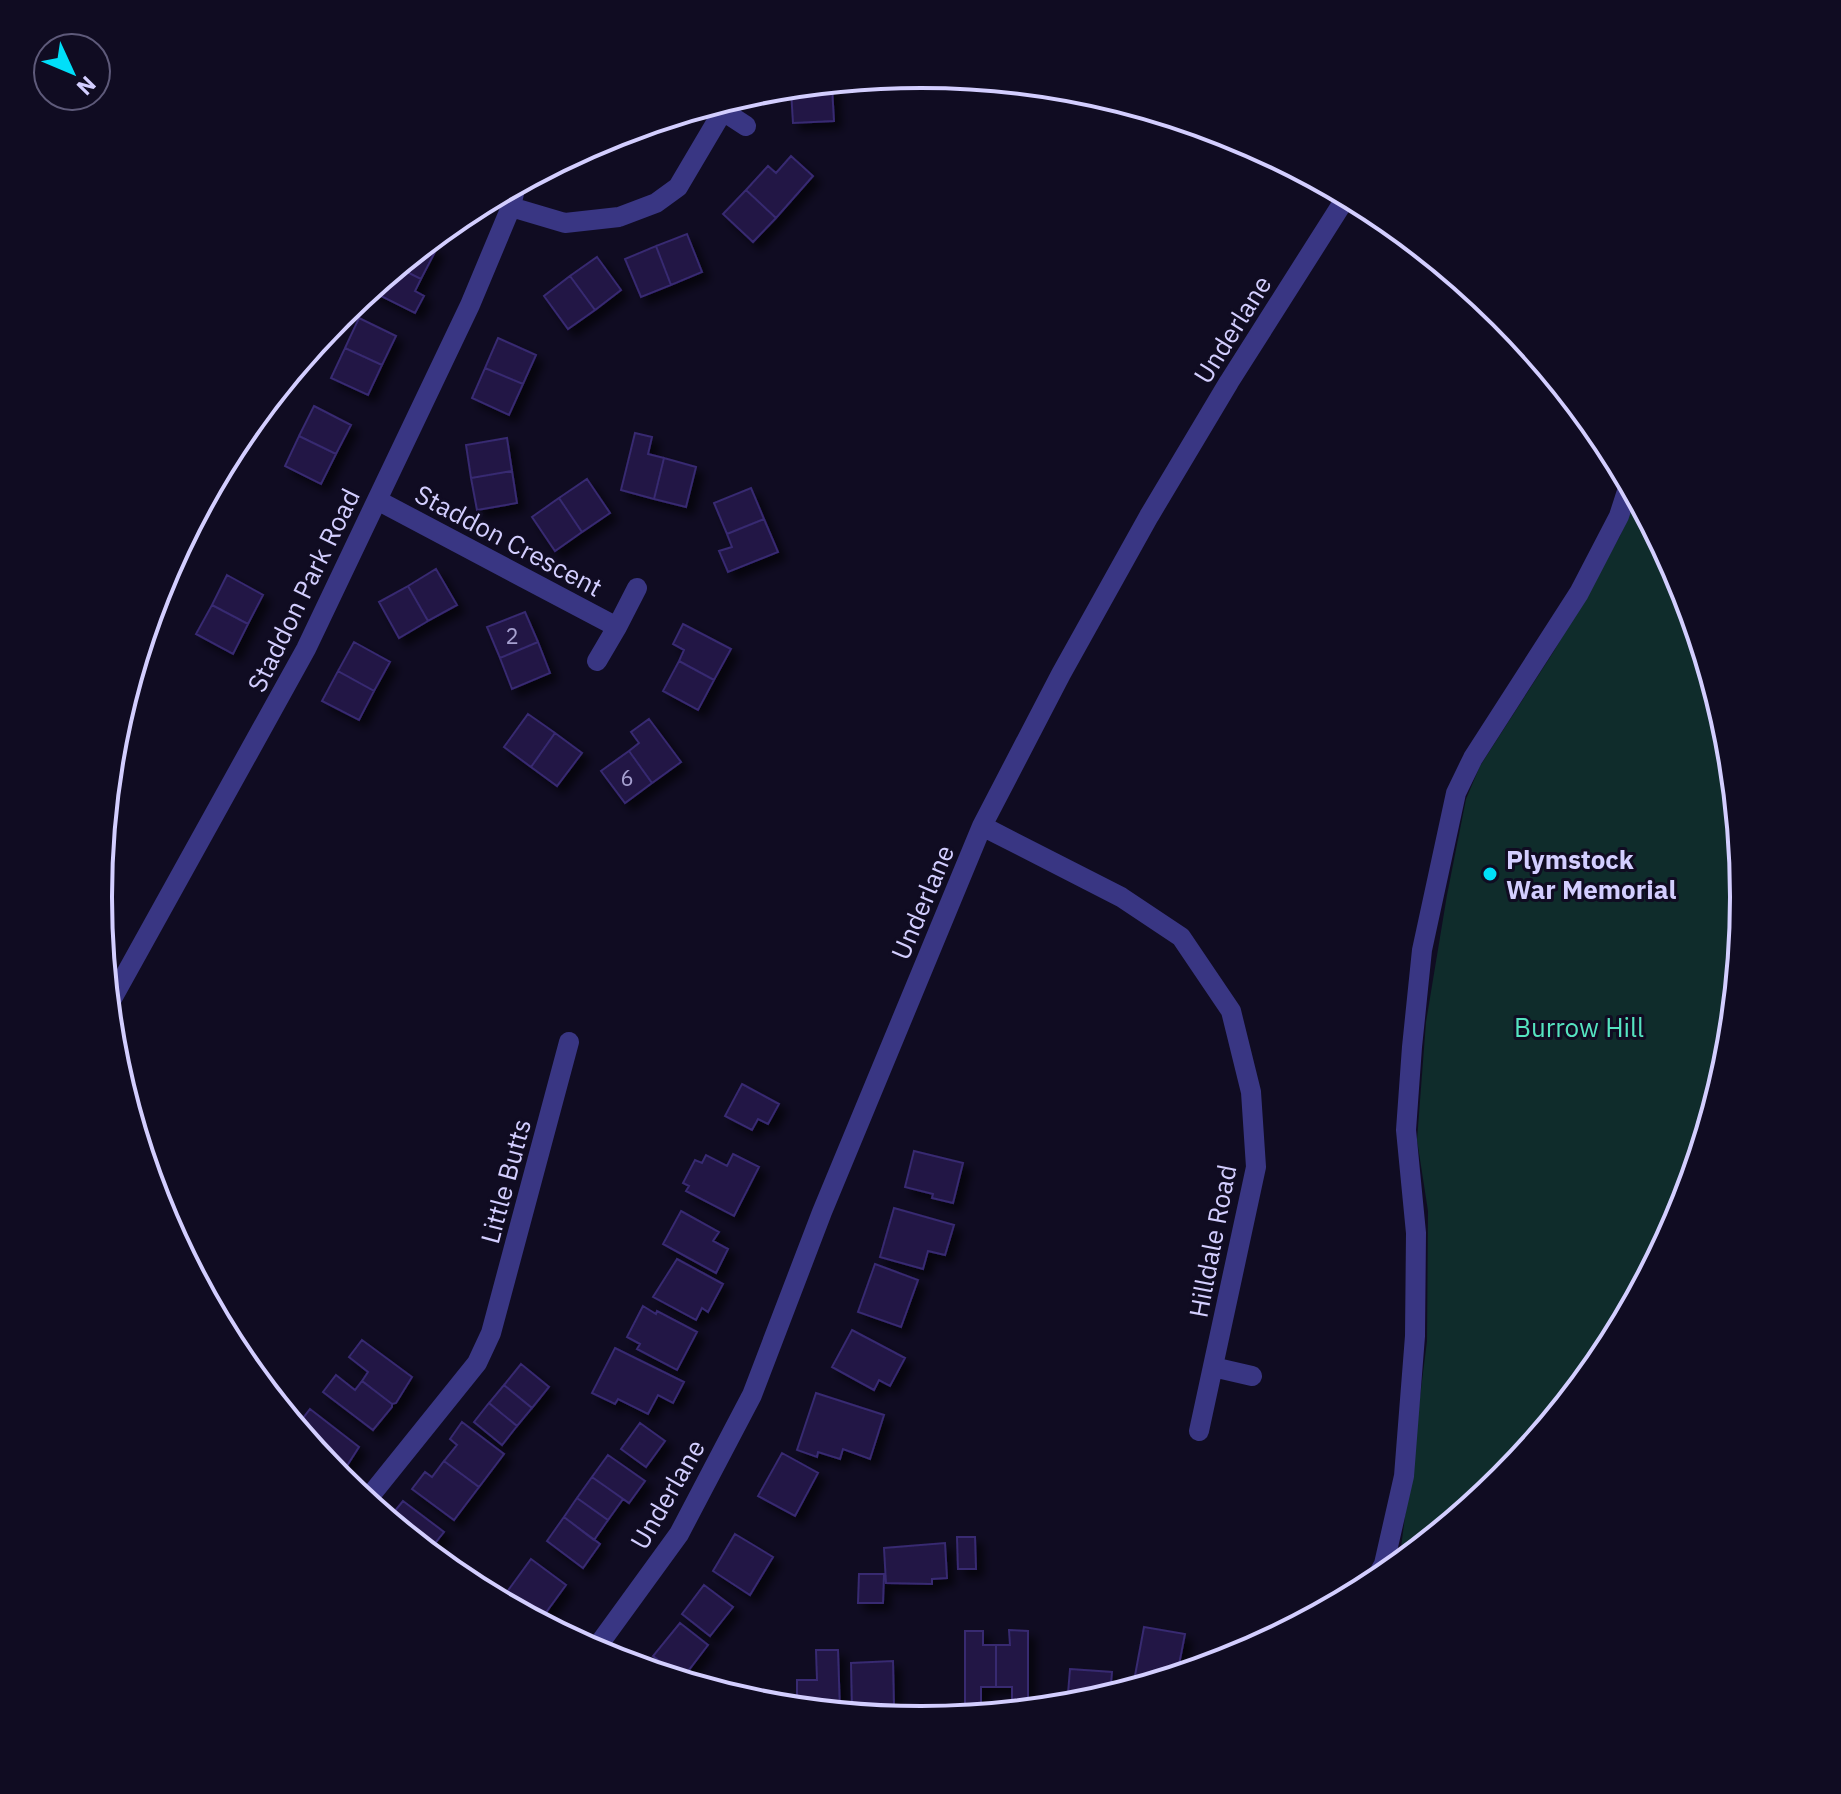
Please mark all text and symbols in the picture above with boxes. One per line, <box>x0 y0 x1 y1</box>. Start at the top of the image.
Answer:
north arrow <box>32 32 112 112</box>
text: N <box>71 70 103 102</box>
street label: Underlane <box>1185 269 1279 389</box>
street label: Staddon Crescent <box>409 476 609 604</box>
street label: Staddon Park Road <box>239 483 367 697</box>
house number: 2 <box>505 621 519 650</box>
house number: 6 <box>620 763 634 792</box>
street label: Underlane <box>883 840 961 964</box>
place label: Plymstock War Memorial <box>1506 842 1677 906</box>
marker: Plymstock War Memorial <box>1481 865 1499 883</box>
park label: Burrow Hill <box>1514 1010 1644 1044</box>
street label: Little Butts <box>472 1115 538 1247</box>
street label: Hilldale Road <box>1181 1162 1243 1320</box>
street label: Underlane <box>622 1433 712 1555</box>

